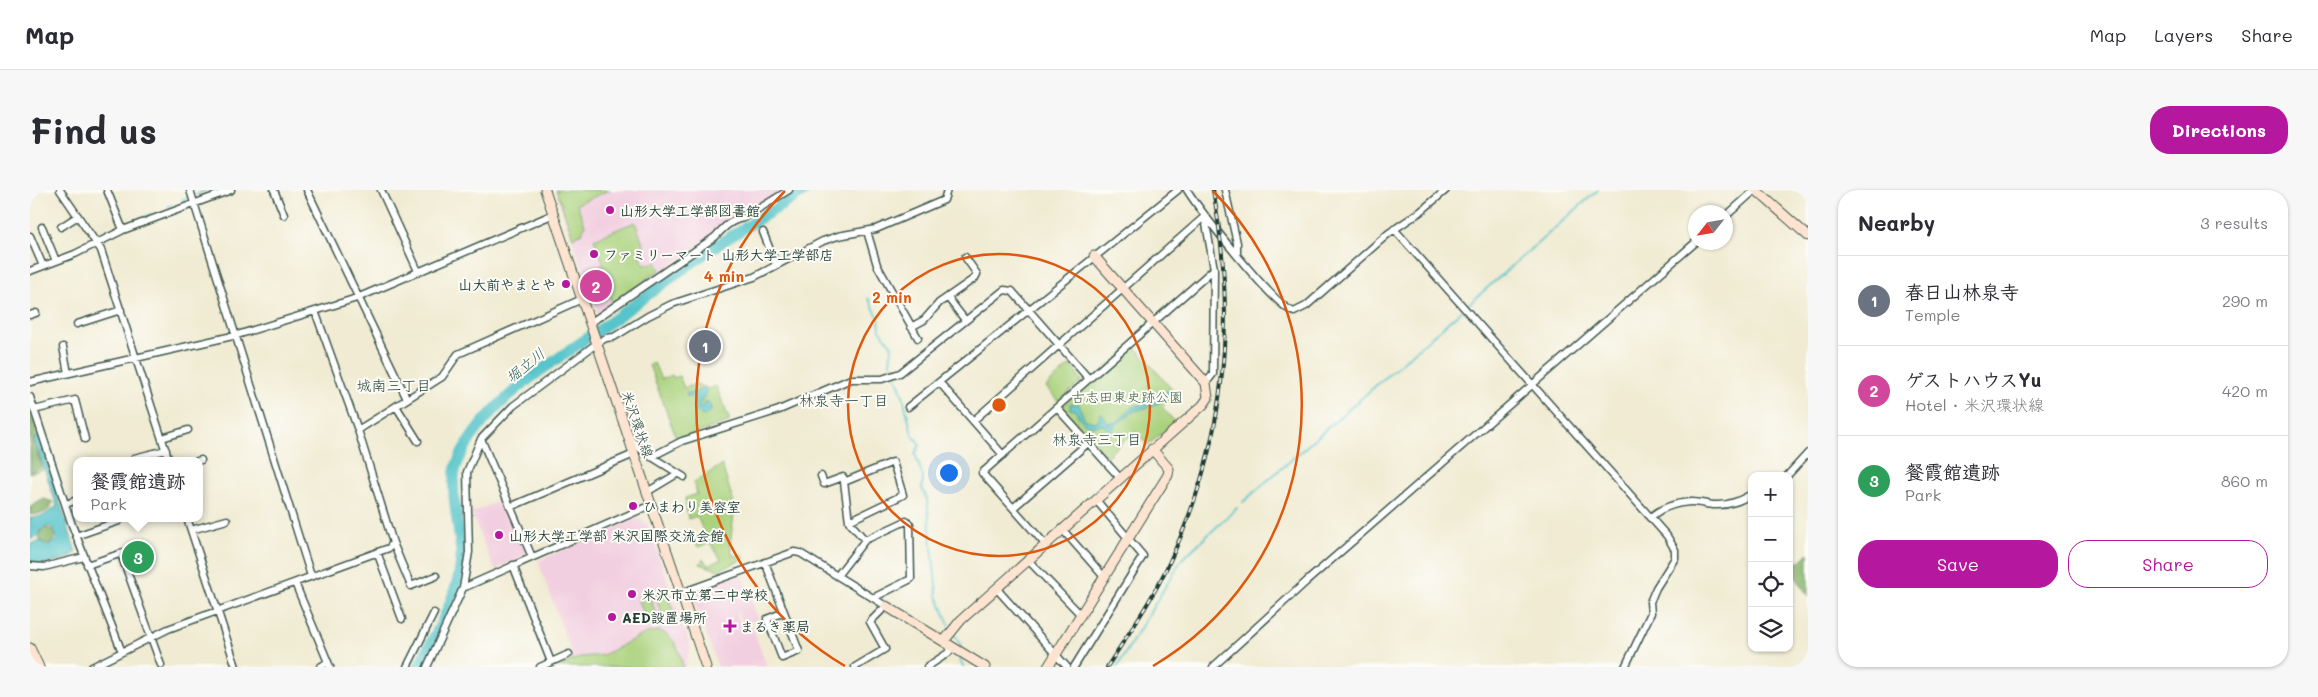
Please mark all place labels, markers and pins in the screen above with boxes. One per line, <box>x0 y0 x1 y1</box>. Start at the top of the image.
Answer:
place label: 山形大学工学部図書館 <box>620 201 760 220</box>
marker: 山形大学工学部図書館 <box>604 204 616 216</box>
place label: ファミリーマート 山形大学工学部店 <box>604 245 834 264</box>
marker: ファミリーマート 山形大学工学部店 <box>588 248 600 260</box>
pin: 2 <box>580 267 612 305</box>
place label: 山大前やまとや <box>458 275 556 294</box>
marker: 山大前やまとや <box>560 278 572 290</box>
pin: 1 <box>689 327 721 365</box>
centre of rings <box>990 396 1008 414</box>
place label: ひまわり美容室 <box>643 497 741 516</box>
marker: ひまわり美容室 <box>627 500 639 512</box>
place label: 山形大学工学部 米沢国際交流会館 <box>509 526 724 545</box>
marker: 山形大学工学部 米沢国際交流会館 <box>493 529 505 541</box>
pin: 3 <box>122 538 154 576</box>
place label: 米沢市立第二中学校 <box>642 585 768 604</box>
marker: 米沢市立第二中学校 <box>626 588 638 600</box>
place label: AED設置場所 <box>622 608 707 627</box>
marker: AED設置場所 <box>606 611 618 623</box>
place label: まるき薬局 <box>740 617 810 636</box>
marker: まるき薬局 <box>724 620 736 632</box>

